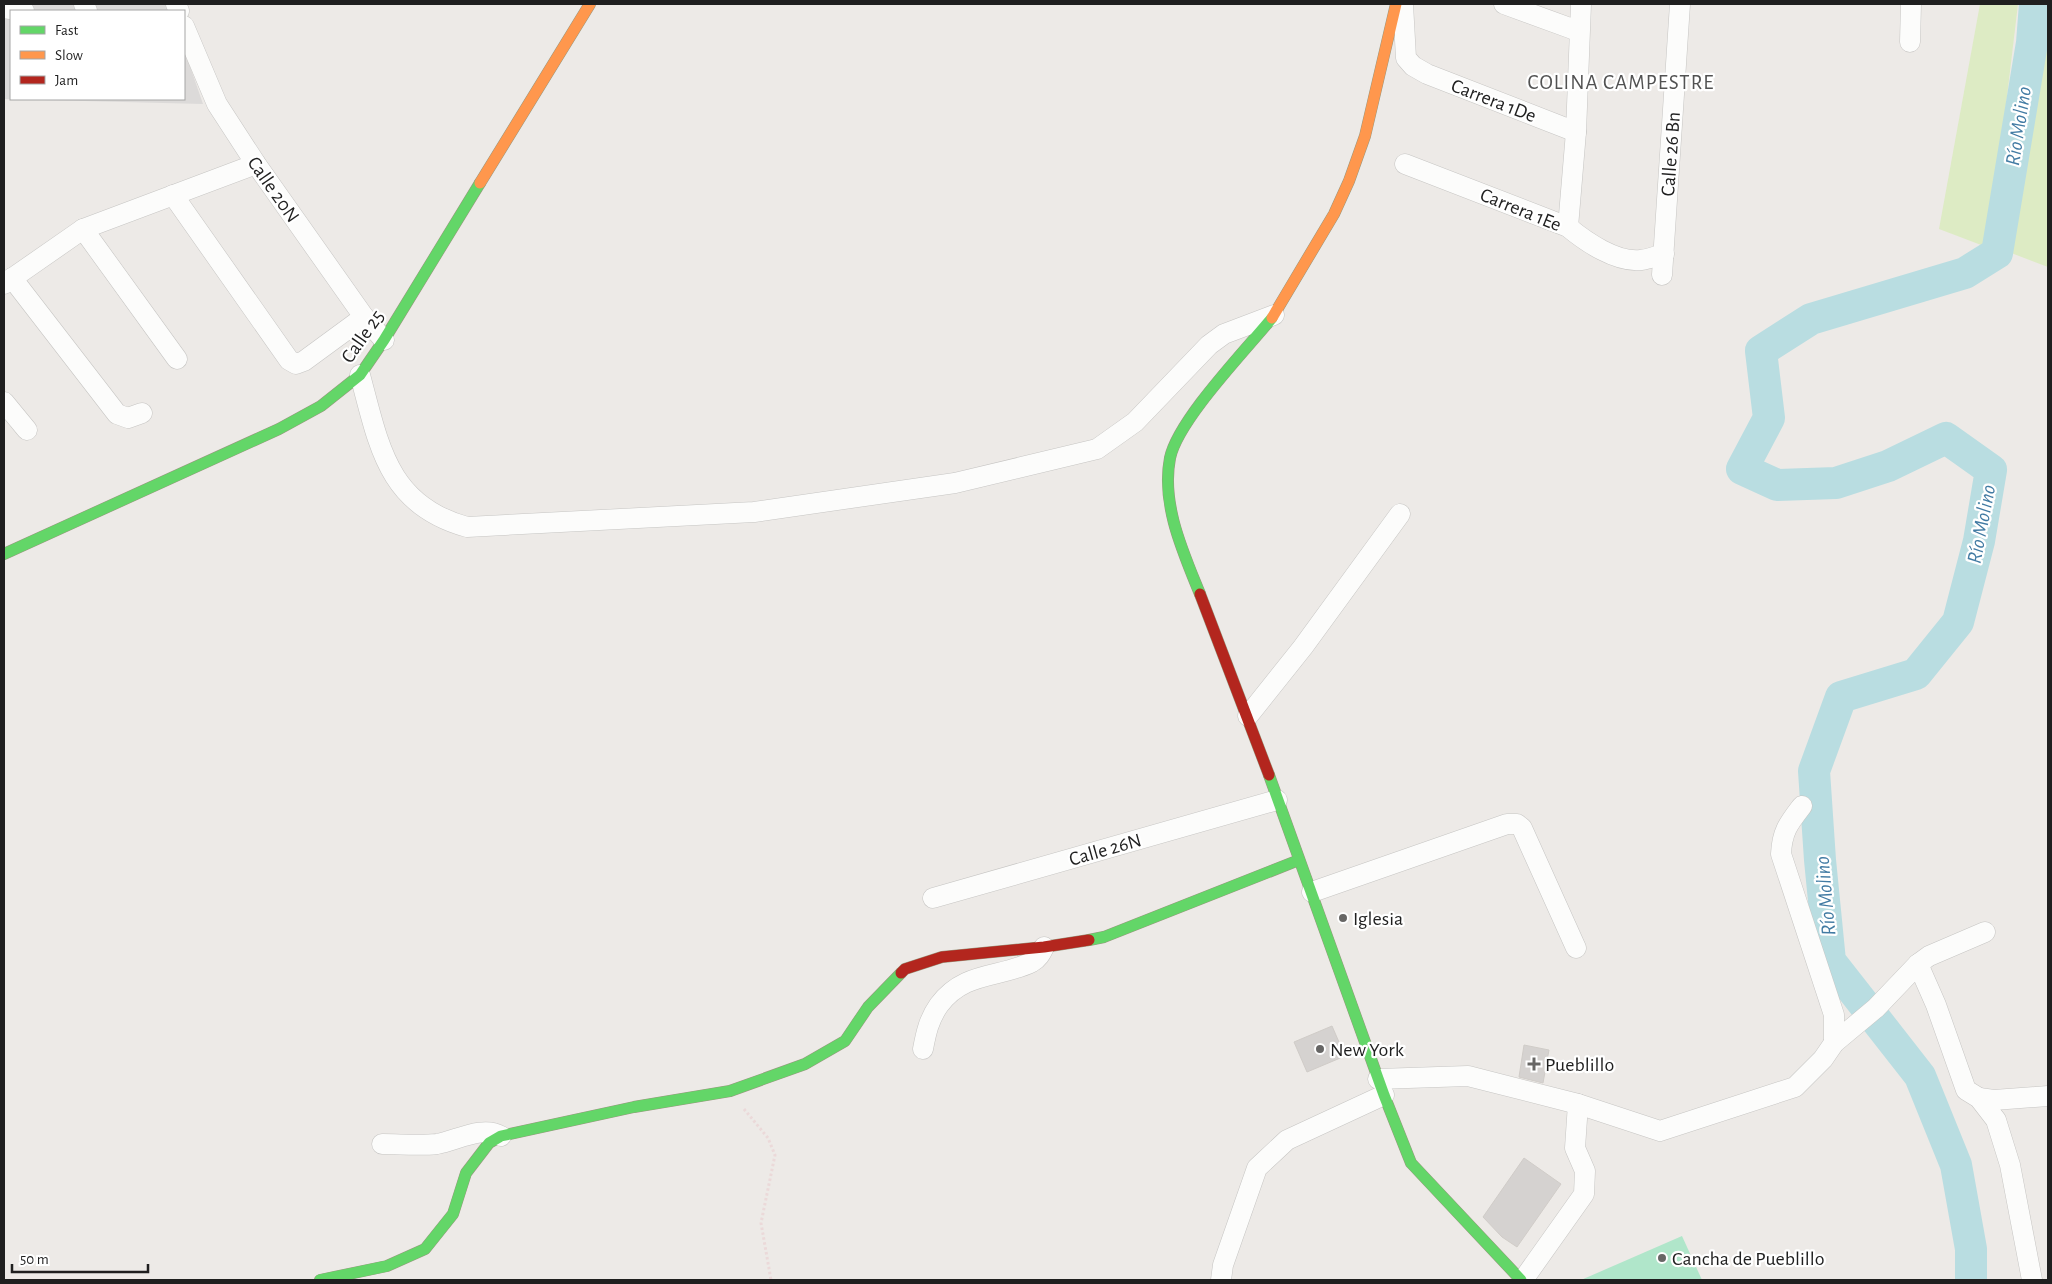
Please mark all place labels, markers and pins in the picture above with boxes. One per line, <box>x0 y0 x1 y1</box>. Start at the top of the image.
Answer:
place label: Iglesia <box>1353 909 1403 929</box>
marker: Iglesia <box>1337 912 1349 924</box>
place label: New York <box>1330 1040 1404 1060</box>
marker: New York <box>1314 1043 1326 1055</box>
place label: Pueblillo <box>1545 1055 1614 1075</box>
marker: Pueblillo <box>1527 1057 1541 1071</box>
place label: Cancha de Pueblillo <box>1672 1249 1825 1269</box>
marker: Cancha de Pueblillo <box>1656 1252 1668 1264</box>

